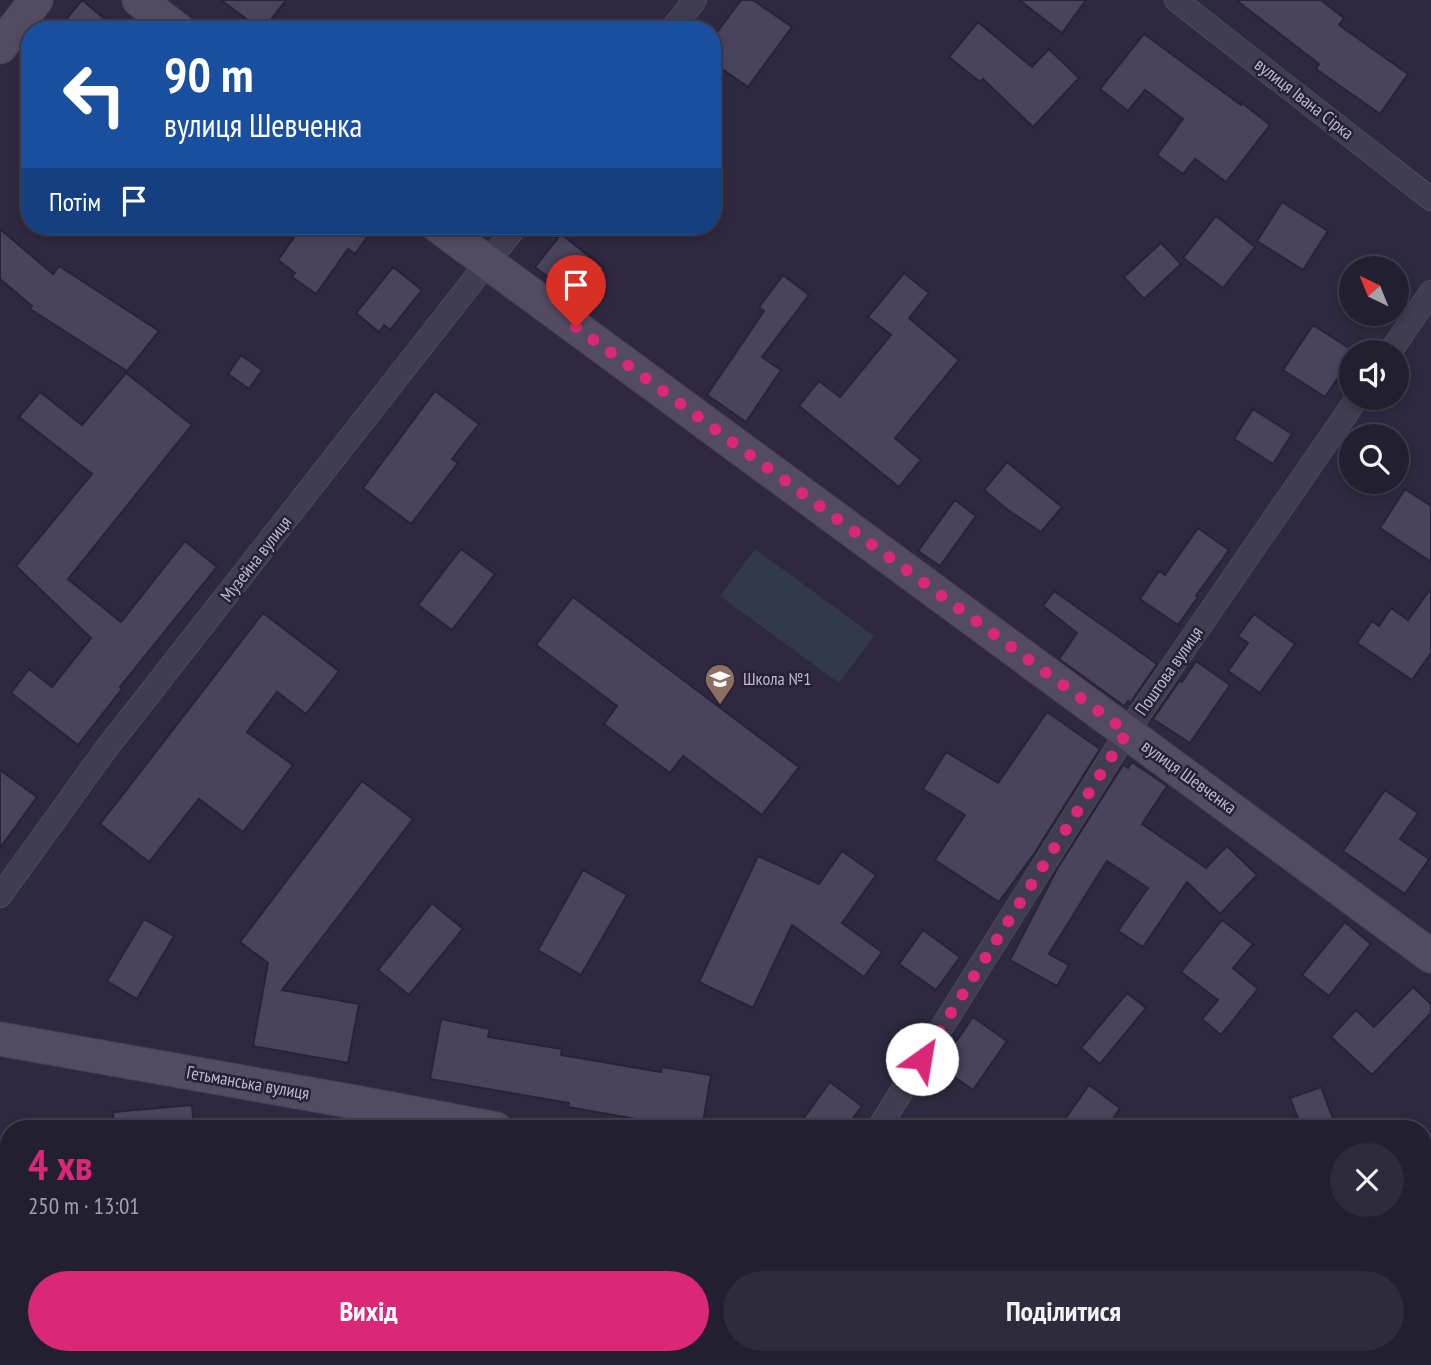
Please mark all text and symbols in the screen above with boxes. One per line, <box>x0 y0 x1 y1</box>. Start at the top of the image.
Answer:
text: 90 m <box>164 42 253 106</box>
icon: left <box>49 49 140 140</box>
street label: вулиця Івана Сірка <box>1250 53 1358 144</box>
text: вулиця Шевченка <box>164 104 362 146</box>
icon: arrive <box>115 182 153 220</box>
text: Потім <box>49 185 101 218</box>
pin <box>546 255 606 327</box>
north arrow <box>1339 256 1409 326</box>
map controls <box>1339 256 1409 494</box>
icon: arrive <box>557 266 595 304</box>
button: sound <box>1339 340 1409 410</box>
button: search <box>1339 424 1409 494</box>
street label: Музейна вулиця <box>215 511 296 606</box>
street label: Поштова вулиця <box>1129 622 1208 720</box>
school or university icon: Школа №1 <box>703 662 737 706</box>
place label: Школа №1 <box>743 667 811 690</box>
street label: вулиця Шевченка <box>1137 734 1241 819</box>
position arrow <box>885 1022 959 1096</box>
street label: Гетьманська вулиця <box>185 1060 311 1105</box>
text: 4 хв <box>28 1137 93 1192</box>
button: close <box>1330 1143 1404 1217</box>
text: 250 m · 13:01 <box>28 1191 140 1220</box>
button: Вихід <box>28 1271 709 1351</box>
button: Поділитися <box>723 1271 1404 1351</box>

